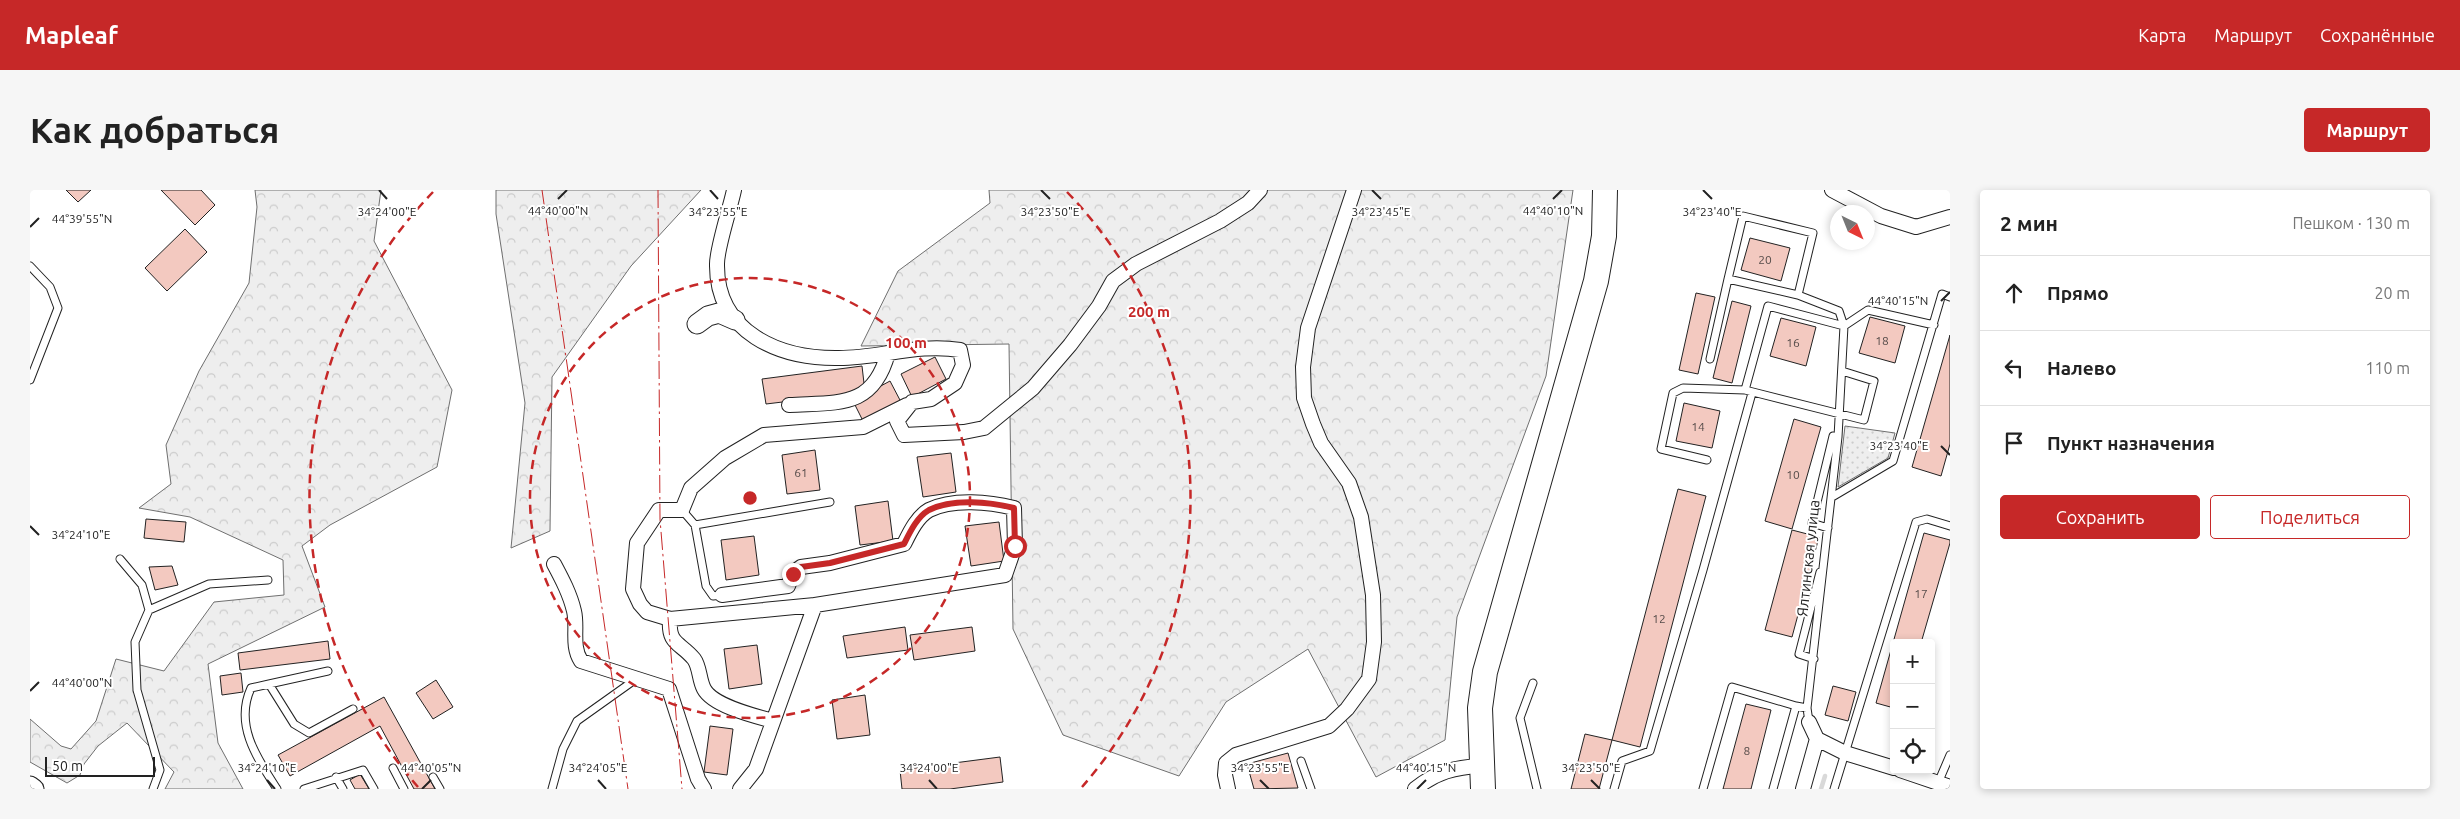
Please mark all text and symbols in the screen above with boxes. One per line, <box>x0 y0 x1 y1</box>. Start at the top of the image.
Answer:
text: Mapleaf <box>25 22 118 49</box>
text: Карта <box>2138 25 2186 45</box>
text: Маршрут <box>2214 25 2292 45</box>
text: Сохранённые <box>2320 25 2435 45</box>
button: Маршрут <box>2304 108 2430 152</box>
text: Как добраться <box>30 110 279 150</box>
text: 44°40'00"N <box>528 204 588 217</box>
text: 44°40'10"N <box>1523 204 1583 217</box>
text: 34°24'00"E <box>358 205 417 218</box>
text: 34°23'55"E <box>689 205 748 218</box>
text: 34°23'50"E <box>1021 205 1080 218</box>
text: 34°23'45"E <box>1352 205 1411 218</box>
text: 34°23'40"E <box>1683 205 1742 218</box>
north arrow <box>1830 205 1875 250</box>
text: 2 мин <box>2000 211 2058 235</box>
text: 44°39'55"N <box>52 212 112 225</box>
text: Пешком · 130 m <box>2292 214 2410 232</box>
house number: 20 <box>1758 253 1772 266</box>
icon: ahead <box>2000 279 2028 307</box>
text: Прямо <box>2047 282 2109 304</box>
text: 20 m <box>2374 284 2410 302</box>
text: 44°40'15"N <box>1868 294 1928 307</box>
text: 200 m <box>1128 303 1170 320</box>
text: 100 m <box>885 334 927 351</box>
house number: 18 <box>1875 334 1889 347</box>
house number: 16 <box>1786 336 1800 349</box>
icon: left <box>2000 354 2028 382</box>
text: Налево <box>2047 357 2116 379</box>
text: 110 m <box>2365 359 2410 377</box>
house number: 14 <box>1691 420 1705 433</box>
icon: arrive <box>2000 429 2028 457</box>
text: Пункт назначения <box>2047 432 2215 454</box>
text: 34°23'40"E <box>1870 439 1929 452</box>
house number: 61 <box>794 466 808 479</box>
house number: 10 <box>1786 468 1800 481</box>
centre of rings <box>741 489 759 507</box>
button: Сохранить <box>2000 495 2200 539</box>
button: Поделиться <box>2210 495 2410 539</box>
street label: Ялтинская улица <box>1793 499 1823 617</box>
text: 34°24'10"E <box>52 528 111 541</box>
route start <box>1004 535 1027 558</box>
route end <box>782 563 805 586</box>
house number: 17 <box>1914 587 1928 600</box>
house number: 12 <box>1652 612 1666 625</box>
map controls <box>1890 639 1935 774</box>
button: + <box>1890 639 1935 684</box>
text: 44°40'00"N <box>52 676 112 689</box>
button: − <box>1890 684 1935 729</box>
button: locate <box>1890 729 1935 774</box>
house number: 8 <box>1744 744 1751 757</box>
scale bar <box>45 754 155 777</box>
text: 50 m <box>52 758 83 774</box>
text: 34°24'10"E <box>238 761 297 774</box>
text: 44°40'05"N <box>401 761 461 774</box>
text: 34°24'05"E <box>569 761 628 774</box>
text: 34°24'00"E <box>900 761 959 774</box>
text: 34°23'55"E <box>1231 761 1290 774</box>
text: 44°40'15"N <box>1396 761 1456 774</box>
text: 34°23'50"E <box>1562 761 1621 774</box>

